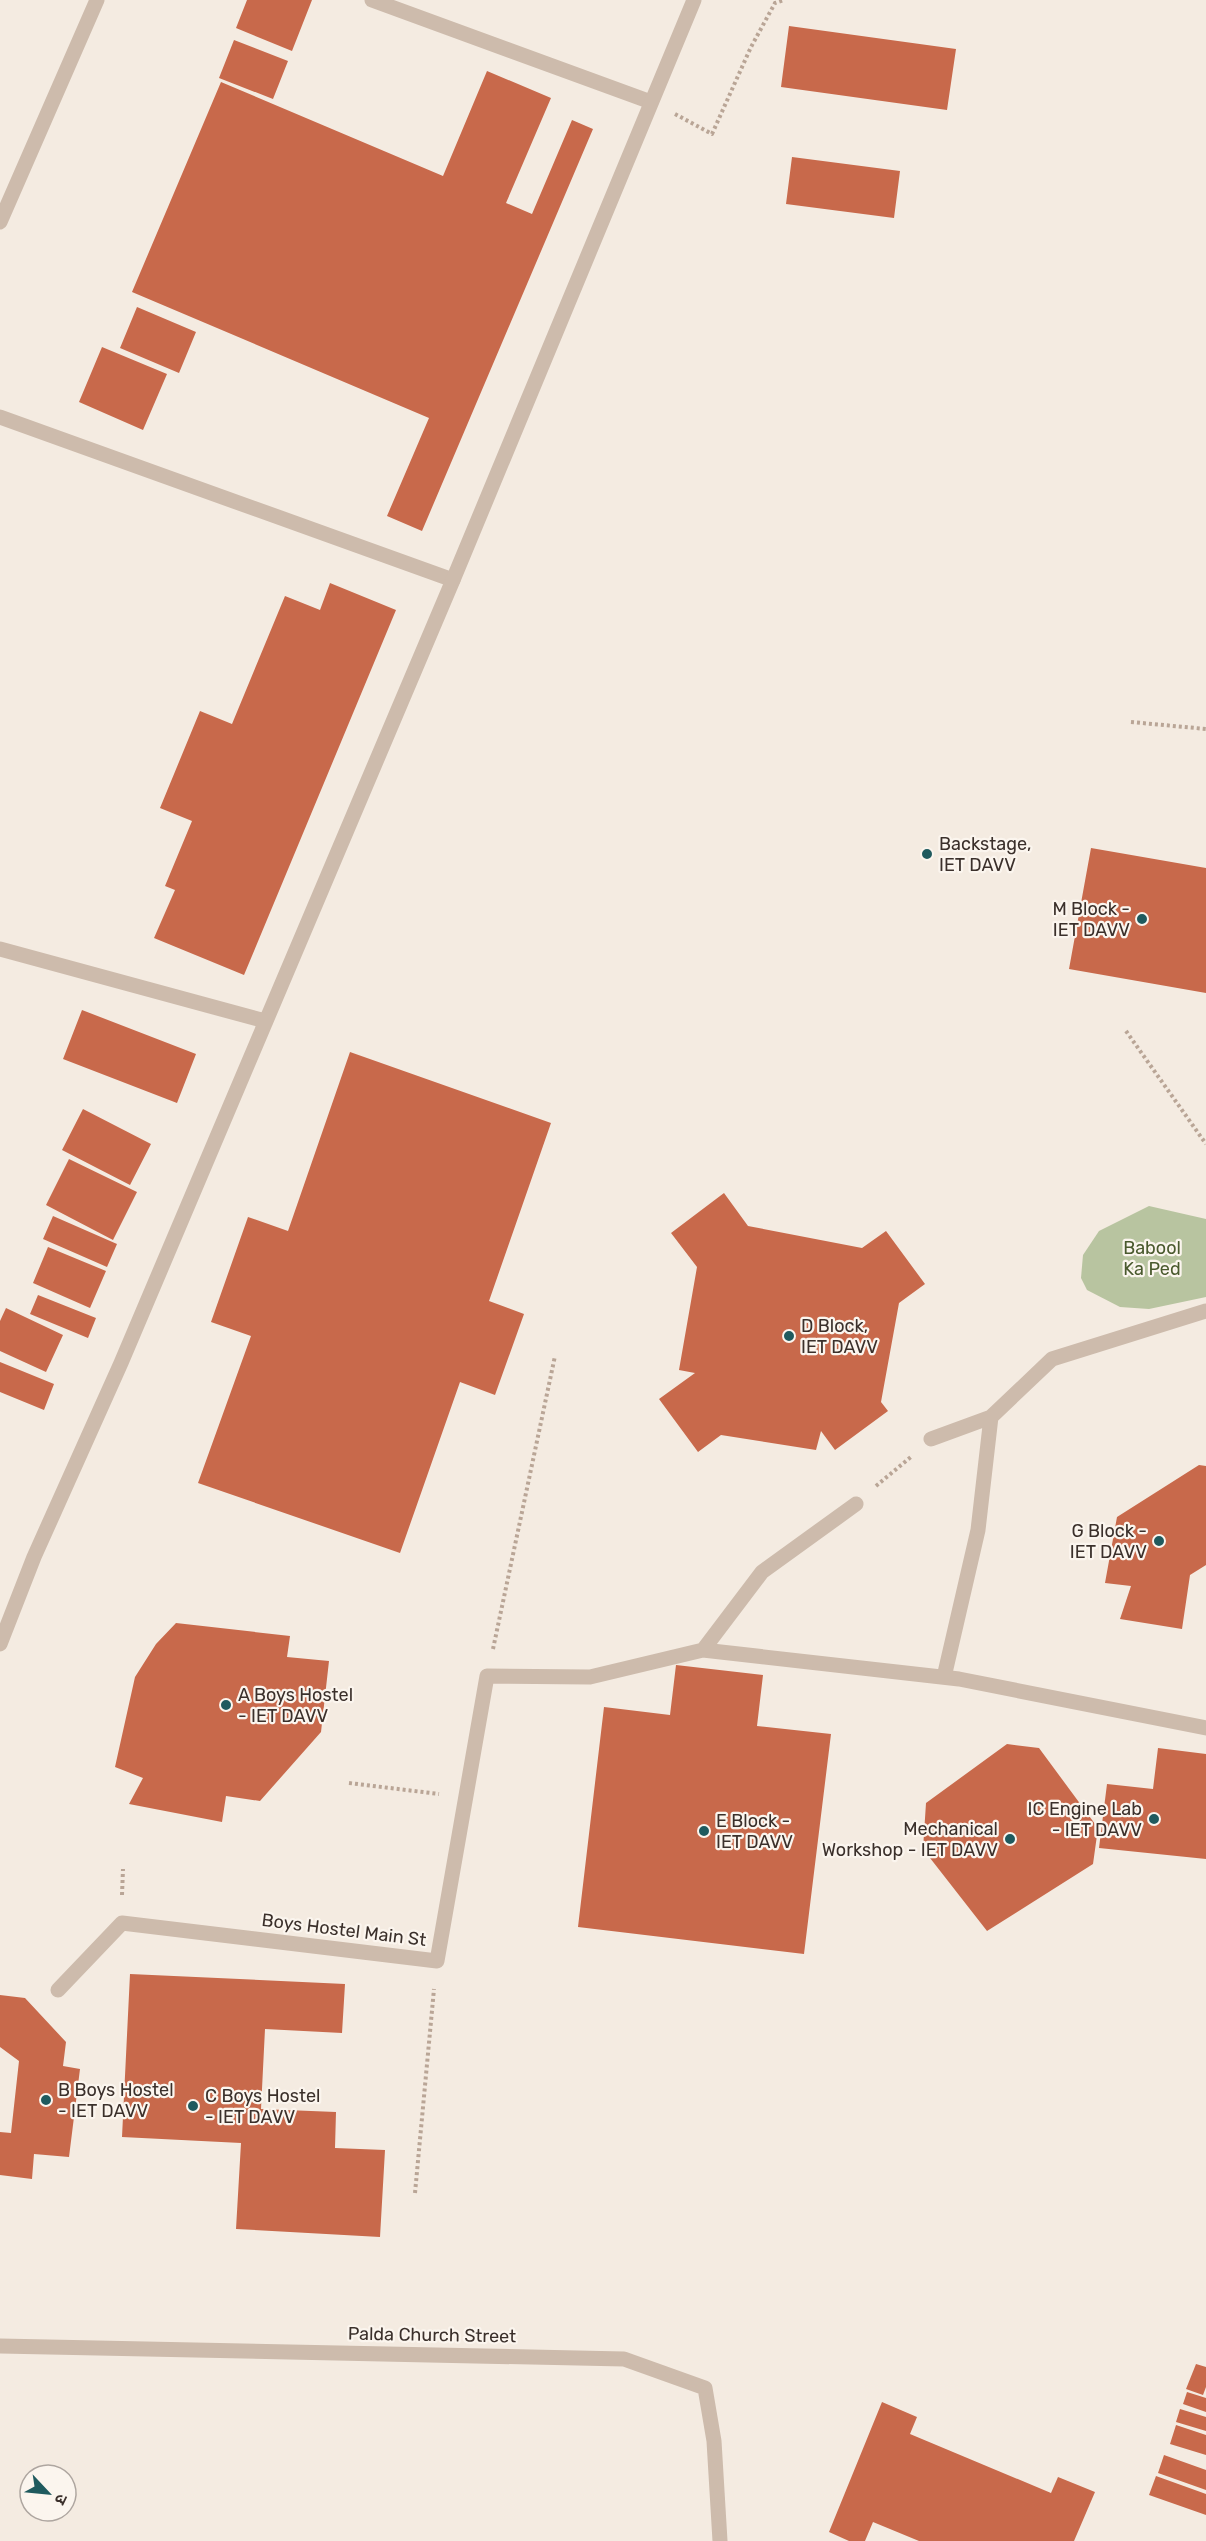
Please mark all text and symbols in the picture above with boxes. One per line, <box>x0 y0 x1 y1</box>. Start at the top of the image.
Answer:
place label: Backstage, IET DAVV <box>939 833 1031 876</box>
marker: Backstage, IET DAVV <box>920 847 934 861</box>
place label: M Block - IET DAVV <box>1052 898 1130 941</box>
marker: M Block - IET DAVV <box>1135 912 1149 926</box>
park label: Babool Ka Ped <box>1123 1237 1181 1280</box>
place label: D Block, IET DAVV <box>801 1315 878 1358</box>
marker: D Block, IET DAVV <box>782 1329 796 1343</box>
place label: G Block - IET DAVV <box>1070 1520 1147 1563</box>
marker: G Block - IET DAVV <box>1152 1534 1166 1548</box>
place label: A Boys Hostel - IET DAVV <box>238 1684 353 1727</box>
marker: A Boys Hostel - IET DAVV <box>219 1698 233 1712</box>
place label: IC Engine Lab - IET DAVV <box>1028 1798 1142 1841</box>
place label: E Block - IET DAVV <box>716 1810 793 1853</box>
marker: IC Engine Lab - IET DAVV <box>1147 1812 1161 1826</box>
place label: Mechanical Workshop - IET DAVV <box>822 1818 998 1861</box>
marker: E Block - IET DAVV <box>697 1824 711 1838</box>
marker: Mechanical Workshop - IET DAVV <box>1003 1832 1017 1846</box>
street label: Boys Hostel Main St <box>260 1909 428 1951</box>
place label: B Boys Hostel - IET DAVV <box>58 2079 174 2122</box>
place label: C Boys Hostel - IET DAVV <box>205 2085 320 2128</box>
marker: B Boys Hostel - IET DAVV <box>39 2093 53 2107</box>
marker: C Boys Hostel - IET DAVV <box>186 2099 200 2113</box>
street label: Palda Church Street <box>348 2323 516 2347</box>
north arrow <box>18 2463 78 2523</box>
text: उ <box>50 2491 72 2508</box>

